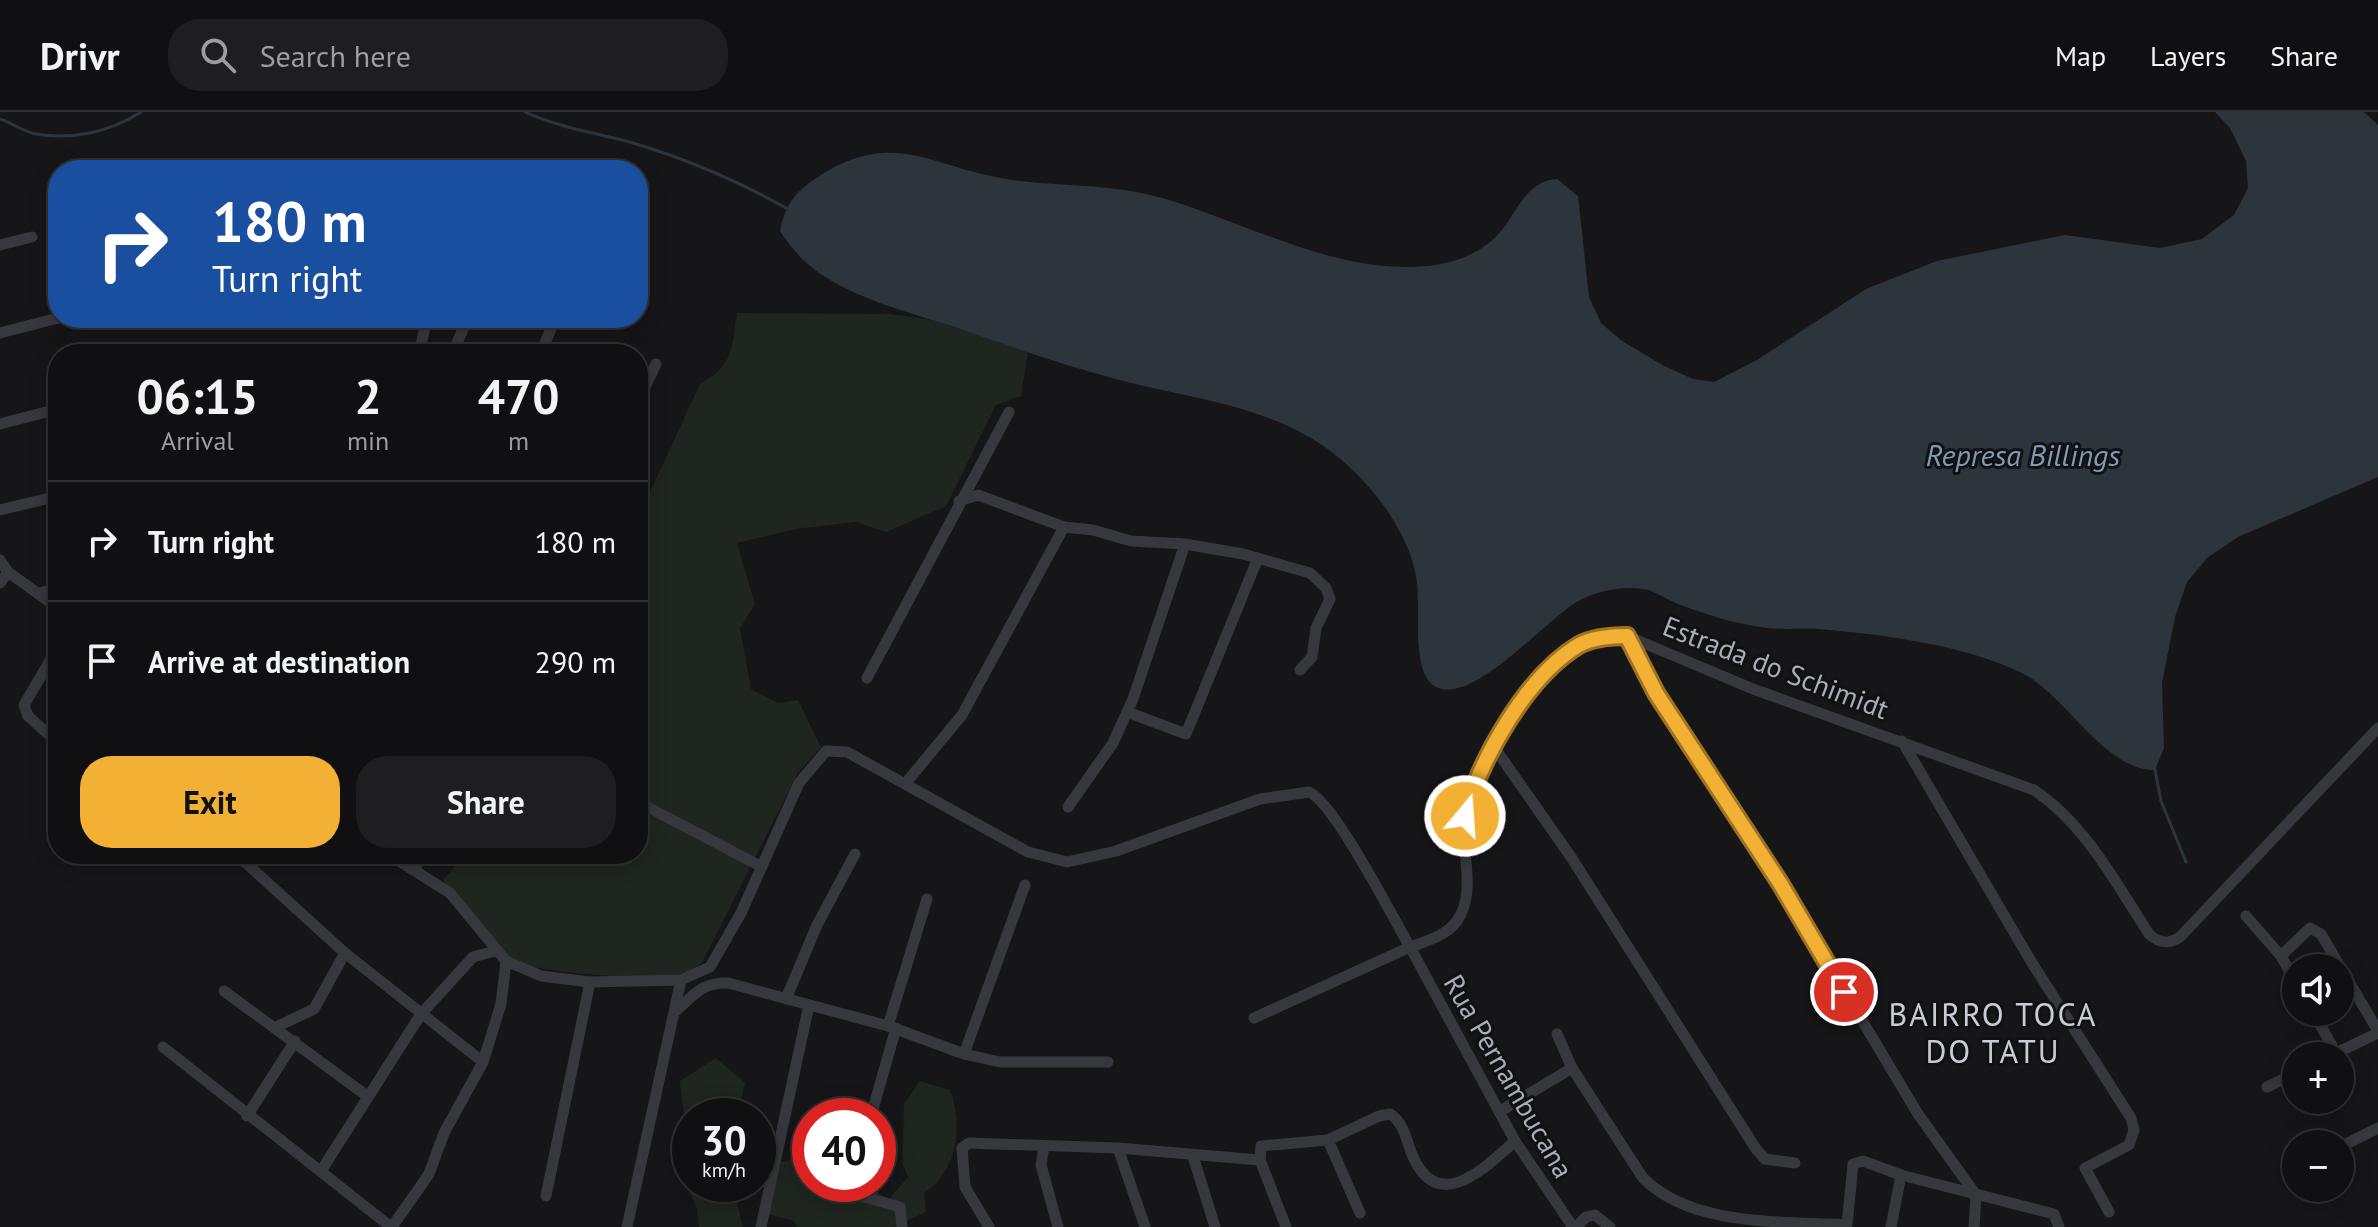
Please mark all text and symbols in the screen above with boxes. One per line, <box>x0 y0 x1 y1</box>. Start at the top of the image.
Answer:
search box <box>168 19 728 91</box>
text: Drivr <box>40 31 120 80</box>
icon: search <box>196 33 240 77</box>
text: Search here <box>260 36 411 75</box>
text: Map <box>2055 37 2106 74</box>
text: Layers <box>2150 37 2226 74</box>
text: Share <box>2270 37 2338 74</box>
text: 180 m <box>212 185 367 257</box>
icon: right <box>80 192 184 296</box>
text: Turn right <box>212 255 362 302</box>
text: 06:15 <box>137 365 258 427</box>
text: 2 <box>354 365 382 427</box>
text: 470 <box>478 365 559 427</box>
text: Arrival <box>161 424 234 457</box>
text: min <box>347 424 389 457</box>
text: m <box>508 424 529 457</box>
water label: Represa Billings <box>1926 435 2120 474</box>
icon: right <box>80 519 124 563</box>
text: Turn right <box>148 522 274 561</box>
text: 180 m <box>535 522 616 561</box>
street label: Estrada do Schimidt <box>1658 607 1895 727</box>
icon: arrive <box>80 639 124 683</box>
text: Arrive at destination <box>148 642 410 681</box>
text: 290 m <box>535 642 616 681</box>
button: Exit <box>80 756 340 848</box>
button: Share <box>356 756 616 848</box>
position arrow <box>1423 774 1507 858</box>
map controls <box>2282 954 2354 1202</box>
button: sound <box>2282 954 2354 1026</box>
pin <box>1810 958 1878 1026</box>
street label: Rua Pernambucana <box>1436 968 1582 1184</box>
icon: arrive <box>1822 970 1866 1014</box>
district label: BAIRRO TOCA DO TATU <box>1888 993 2098 1072</box>
button: + <box>2282 1042 2354 1114</box>
speed limit sign: 40 <box>792 1098 896 1202</box>
text: 30 <box>701 1114 747 1166</box>
button: − <box>2282 1130 2354 1202</box>
text: km/h <box>702 1157 746 1183</box>

